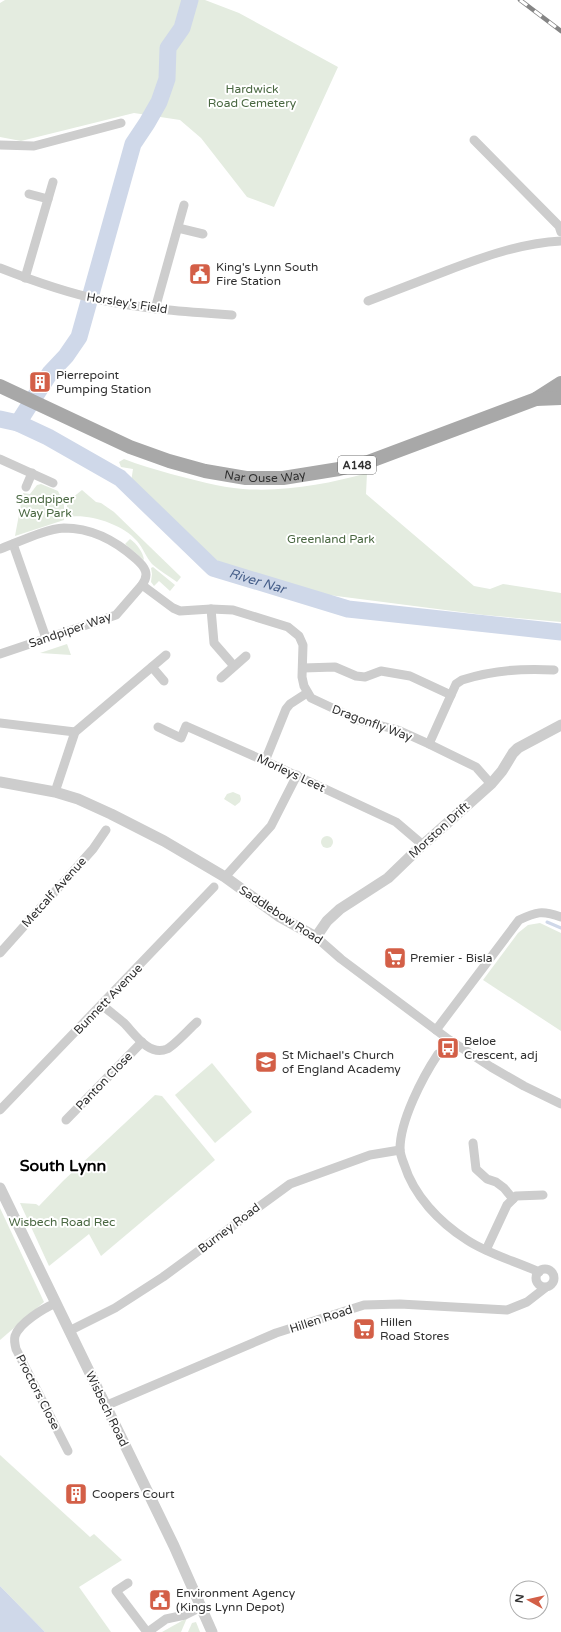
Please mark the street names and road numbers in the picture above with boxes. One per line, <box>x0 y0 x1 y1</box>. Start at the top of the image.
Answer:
street label: Horsley's Field <box>86 290 168 316</box>
road number: A148 <box>338 456 376 474</box>
street label: Nar Ouse Way <box>223 467 307 485</box>
street label: Sandpiper Way <box>27 609 114 651</box>
street label: Dragonfly Way <box>330 702 414 744</box>
street label: Morleys Leet <box>255 751 328 795</box>
street label: Morston Drift <box>406 799 473 861</box>
street label: Metcalf Avenue <box>19 854 89 930</box>
street label: Saddlebow Road <box>237 883 325 947</box>
street label: Bunnett Avenue <box>71 961 145 1037</box>
street label: Panton Close <box>73 1049 135 1113</box>
street label: Burney Road <box>195 1200 263 1256</box>
street label: Hillen Road <box>288 1302 354 1336</box>
street label: Proctors Close <box>13 1352 63 1432</box>
street label: Wisbech Road <box>83 1369 131 1449</box>

